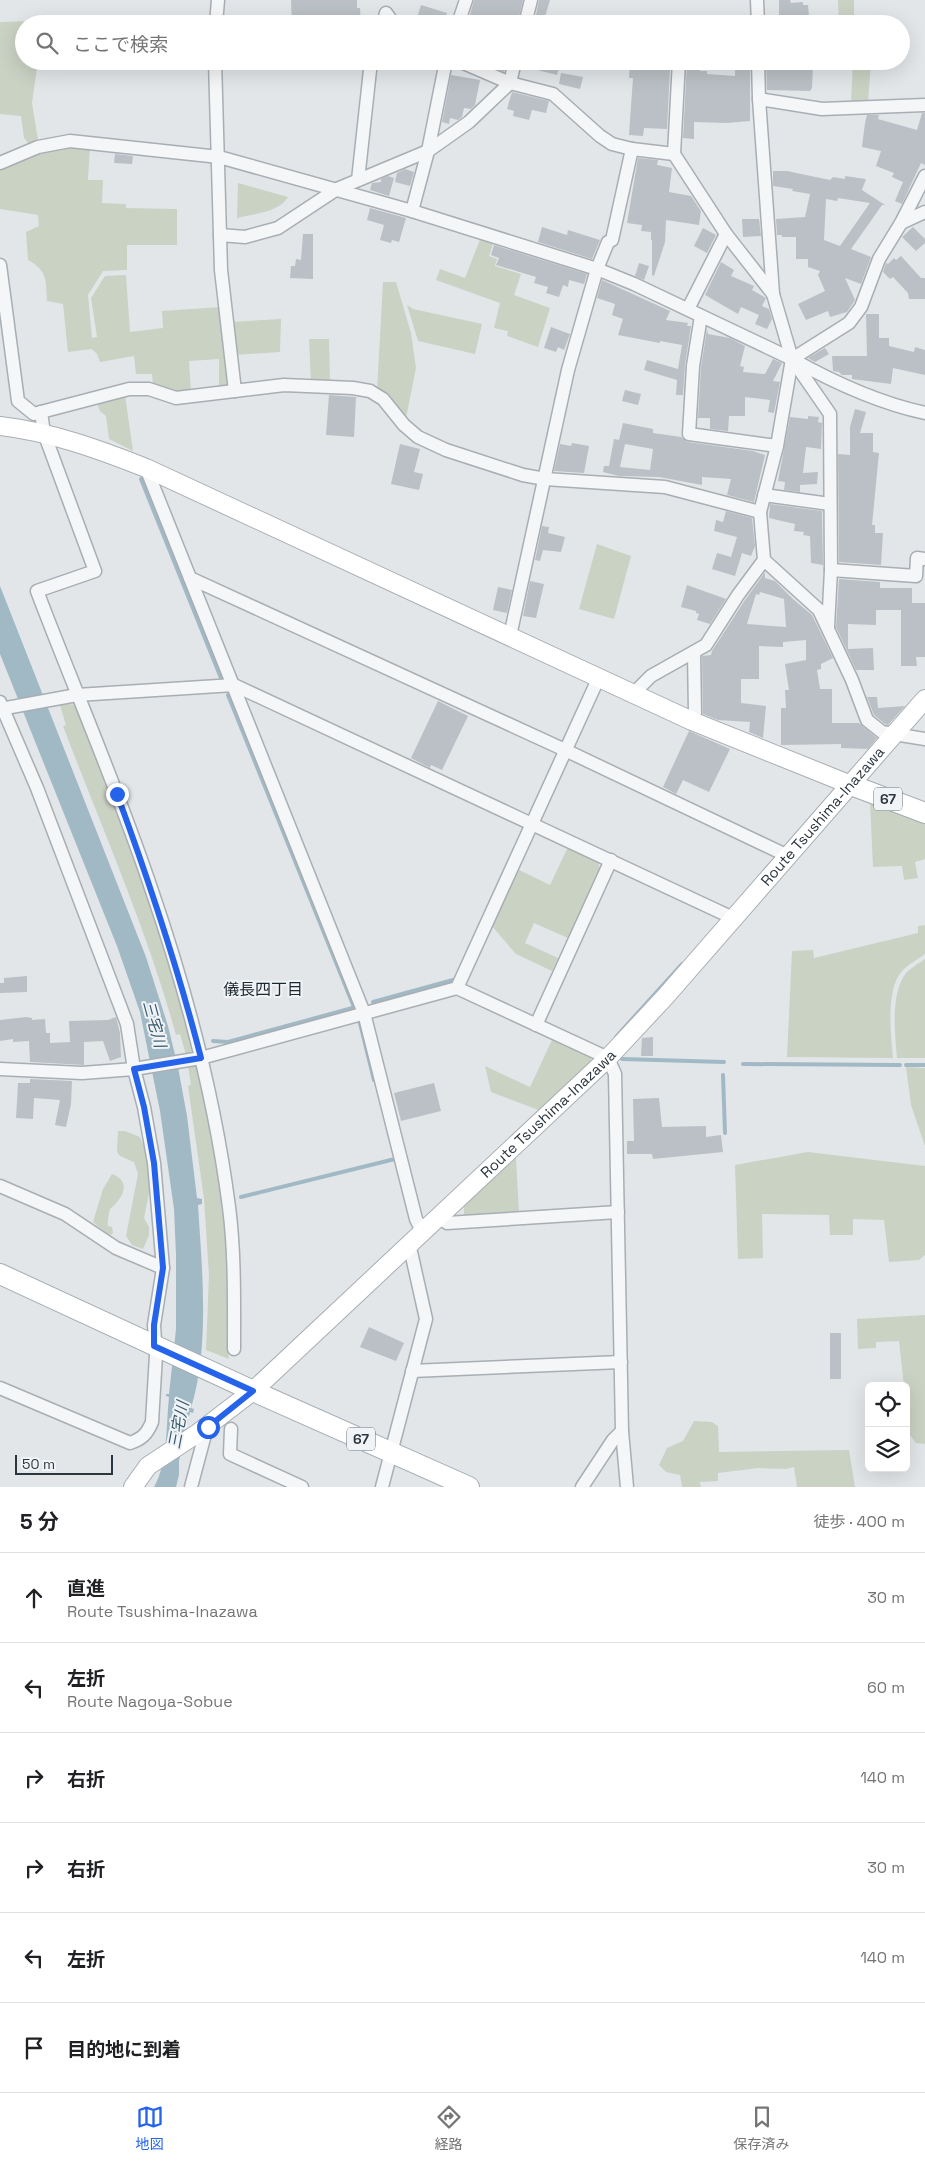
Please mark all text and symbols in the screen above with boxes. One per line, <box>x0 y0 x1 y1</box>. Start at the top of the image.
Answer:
search box <box>15 15 910 70</box>
icon: search <box>33 29 61 57</box>
text: ここで検索 <box>73 32 168 57</box>
street label: Route Tsushima-Inazawa <box>756 742 889 890</box>
route end <box>106 783 129 806</box>
road number: 67 <box>874 788 902 811</box>
district label: 儀長四丁目 <box>223 979 303 1000</box>
water label: 三宅川 <box>138 998 171 1052</box>
street label: Route Tsushima-Inazawa <box>476 1045 620 1182</box>
map controls <box>865 1382 910 1472</box>
button: locate <box>865 1382 910 1427</box>
water label: 三宅川 <box>164 1398 194 1451</box>
route start <box>197 1416 220 1439</box>
button: layers <box>865 1427 910 1472</box>
road number: 67 <box>347 1428 375 1450</box>
scale bar <box>15 1452 112 1475</box>
text: 50 m <box>22 1455 55 1473</box>
text: 5 分 <box>20 1508 59 1535</box>
text: 徒歩 · 400 m <box>813 1511 905 1532</box>
text: 直進 <box>67 1576 105 1601</box>
icon: ahead <box>20 1584 48 1612</box>
text: 30 m <box>867 1587 905 1608</box>
text: Route Tsushima-Inazawa <box>67 1601 258 1622</box>
text: 左折 <box>67 1666 105 1691</box>
icon: left <box>20 1674 48 1702</box>
text: 60 m <box>867 1677 905 1698</box>
text: Route Nagoya-Sobue <box>67 1691 233 1712</box>
icon: right <box>20 1764 48 1792</box>
text: 右折 <box>67 1767 105 1792</box>
text: 140 m <box>860 1767 905 1788</box>
icon: right <box>20 1854 48 1882</box>
text: 右折 <box>67 1857 105 1882</box>
text: 30 m <box>867 1857 905 1878</box>
icon: left <box>20 1944 48 1972</box>
text: 左折 <box>67 1947 105 1972</box>
text: 140 m <box>860 1947 905 1968</box>
icon: arrive <box>20 2034 48 2062</box>
text: 目的地に到着 <box>67 2037 181 2062</box>
tab: 地図 <box>136 2103 164 2153</box>
tab: 経路 <box>435 2103 463 2153</box>
tab: 保存済み <box>734 2103 790 2153</box>

